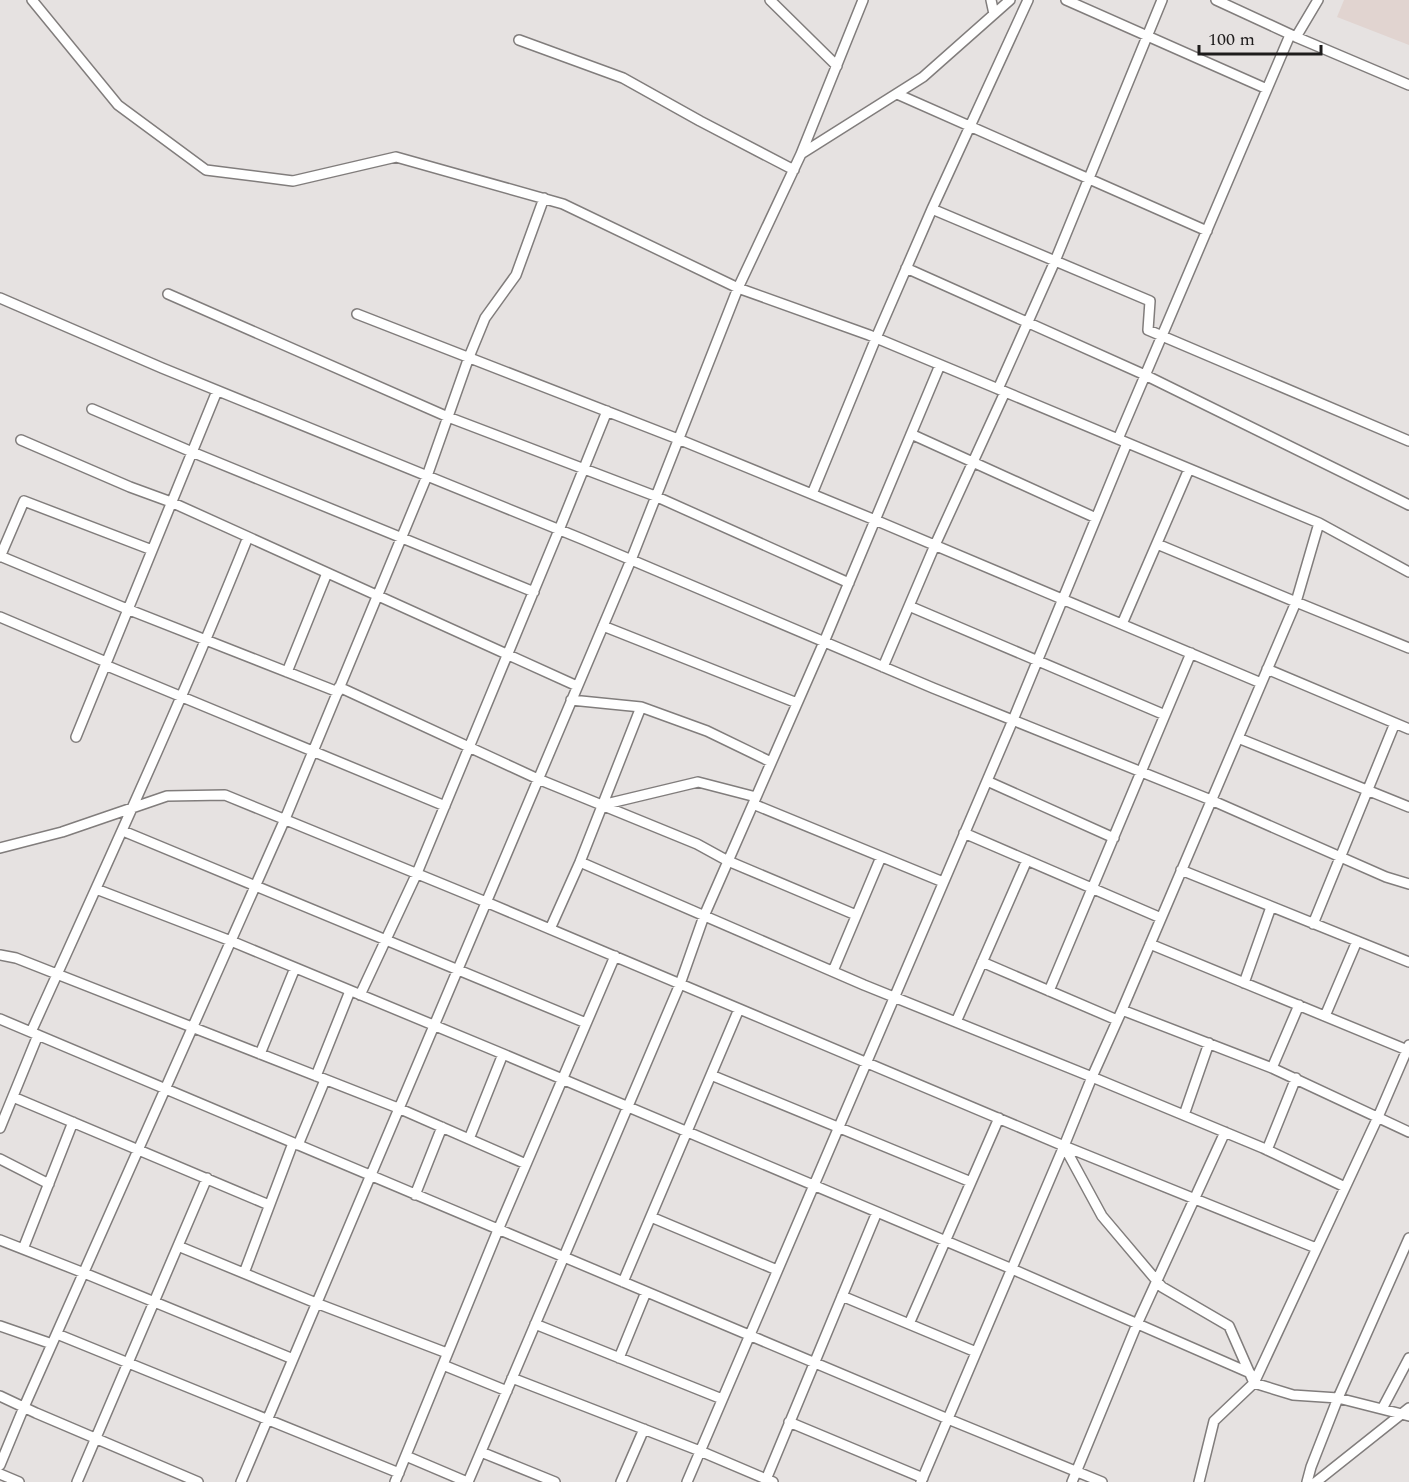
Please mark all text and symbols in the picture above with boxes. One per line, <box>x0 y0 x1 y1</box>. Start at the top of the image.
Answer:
scale bar <box>1199 18 1320 56</box>
text: 100 m <box>1208 26 1255 53</box>

